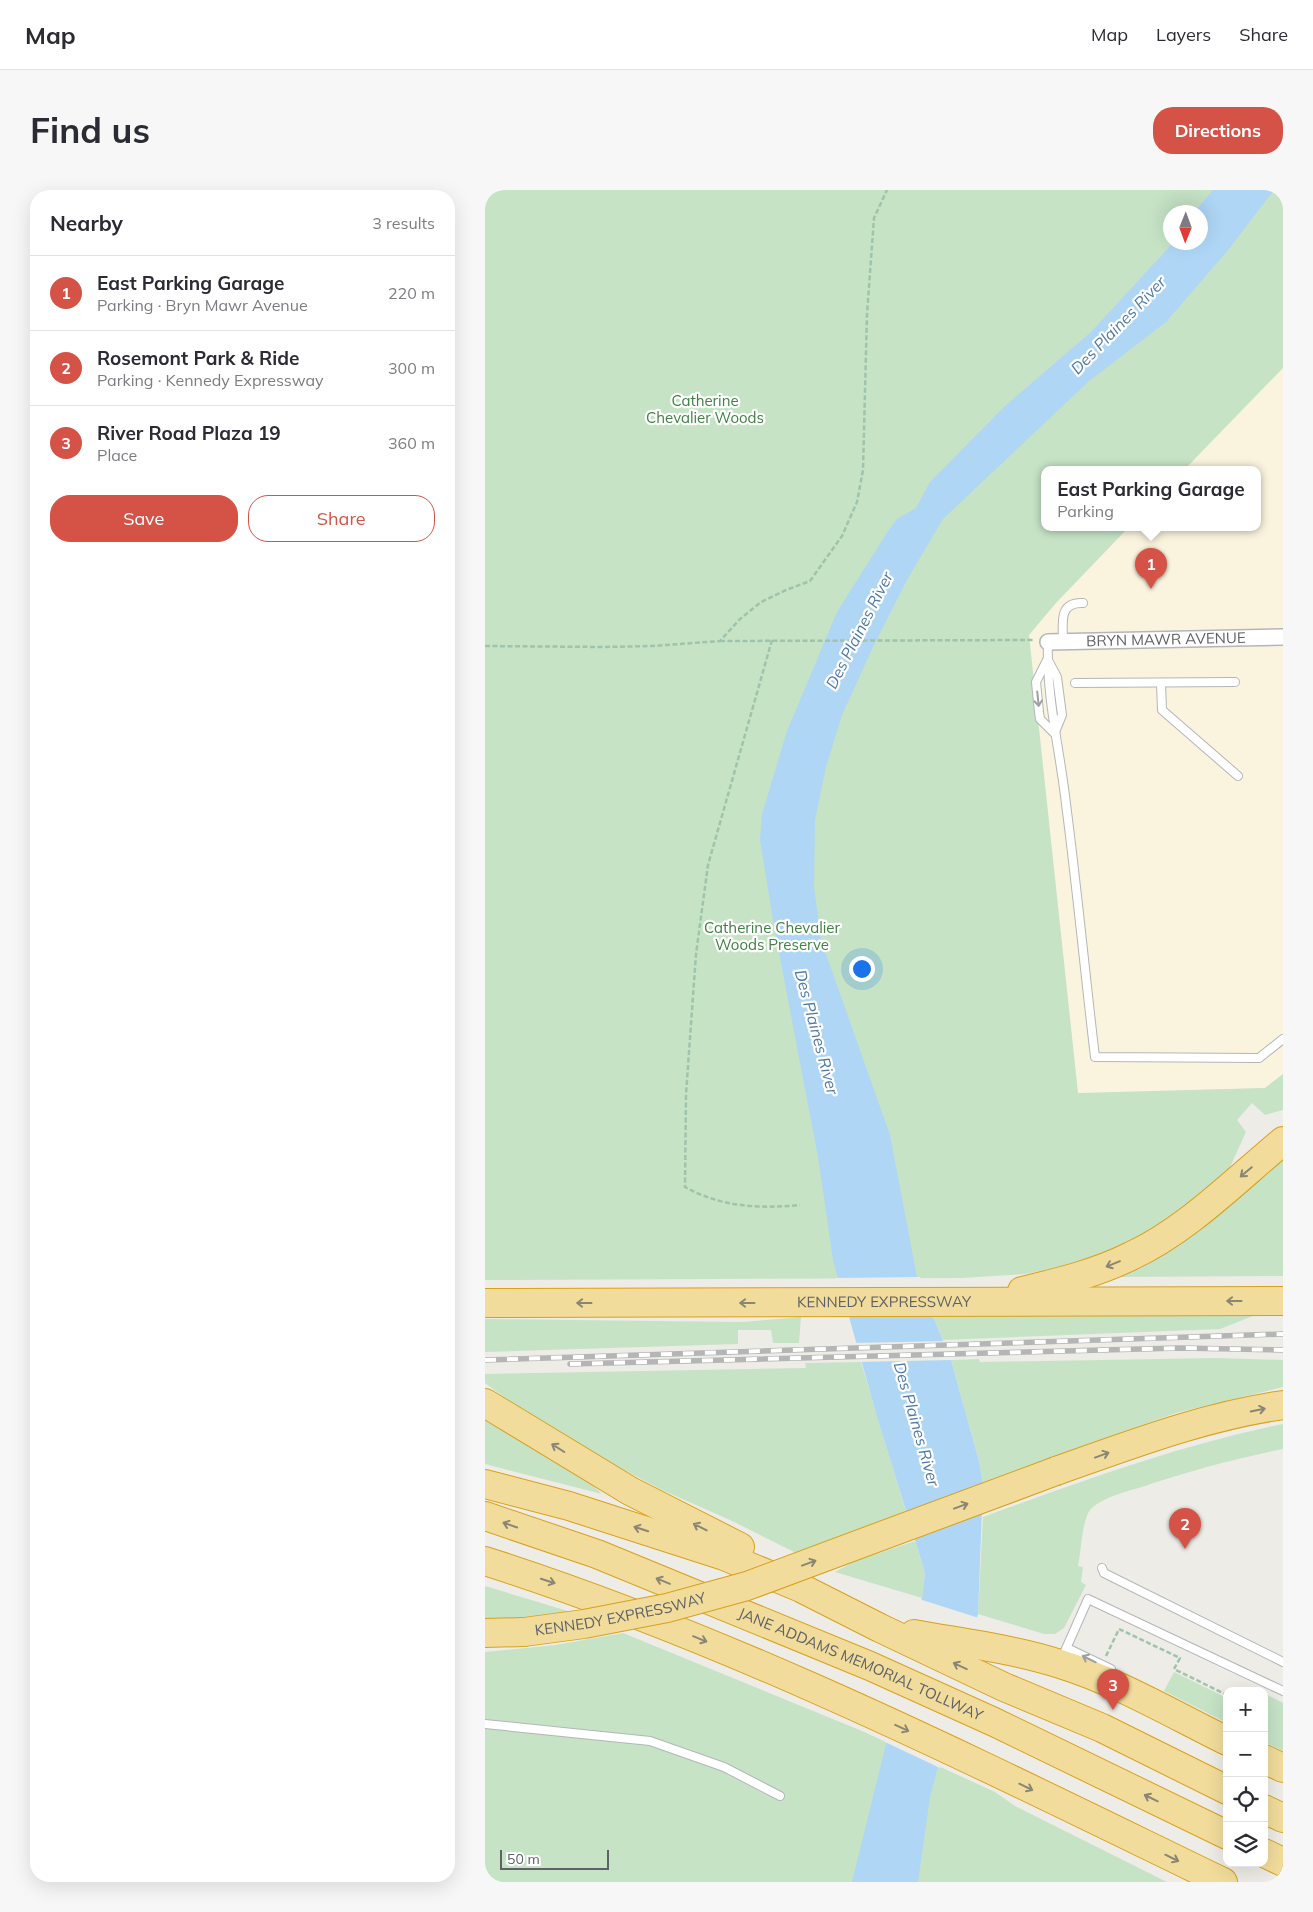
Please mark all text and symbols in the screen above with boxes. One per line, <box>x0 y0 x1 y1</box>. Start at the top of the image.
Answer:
text: Map <box>25 20 76 50</box>
text: Map <box>1091 23 1128 46</box>
text: Layers <box>1156 23 1211 46</box>
text: Share <box>1239 23 1288 46</box>
button: Directions <box>1153 107 1283 154</box>
text: Find us <box>30 108 150 152</box>
north arrow <box>1163 205 1208 250</box>
text: Nearby <box>50 210 123 236</box>
text: 3 results <box>372 213 435 233</box>
text: East Parking Garage <box>97 271 284 295</box>
water label: Des Plaines River <box>1066 271 1171 378</box>
text: 1 <box>61 283 71 303</box>
text: 220 m <box>388 283 435 303</box>
text: Parking · Bryn Mawr Avenue <box>97 295 308 315</box>
text: Rosemont Park & Ride <box>97 346 299 370</box>
text: 2 <box>61 358 71 378</box>
text: 300 m <box>388 358 435 378</box>
text: Parking · Kennedy Expressway <box>97 370 323 390</box>
park label: Catherine Chevalier Woods <box>646 391 764 427</box>
text: River Road Plaza 19 <box>97 421 281 445</box>
text: 3 <box>61 433 71 453</box>
text: 360 m <box>388 433 435 453</box>
text: Place <box>97 445 137 465</box>
popup <box>1041 466 1261 531</box>
text: East Parking Garage <box>1057 477 1245 501</box>
button: Save <box>50 495 238 542</box>
button: Share <box>248 495 435 542</box>
text: Parking <box>1057 501 1114 521</box>
pin: 1 <box>1135 548 1167 589</box>
water label: Des Plaines River <box>821 567 898 692</box>
street label: BRYN MAWR AVENUE <box>1086 628 1246 650</box>
one-way arrow <box>1033 691 1043 707</box>
park label: Catherine Chevalier Woods Preserve <box>704 918 840 954</box>
your location <box>849 956 875 982</box>
water label: Des Plaines River <box>791 967 844 1098</box>
one-way arrow <box>1239 1166 1252 1178</box>
one-way arrow <box>1106 1260 1121 1269</box>
street label: KENNEDY EXPRESSWAY <box>797 1292 972 1311</box>
one-way arrow <box>1227 1296 1243 1306</box>
one-way arrow <box>576 1298 592 1308</box>
one-way arrow <box>739 1298 755 1308</box>
water label: Des Plaines River <box>890 1360 945 1490</box>
one-way arrow <box>1250 1405 1266 1414</box>
one-way arrow <box>551 1443 565 1453</box>
one-way arrow <box>1094 1449 1110 1459</box>
one-way arrow <box>953 1501 969 1510</box>
pin: 2 <box>1169 1508 1201 1549</box>
one-way arrow <box>503 1519 519 1529</box>
one-way arrow <box>693 1522 708 1531</box>
one-way arrow <box>633 1524 649 1533</box>
one-way arrow <box>801 1558 816 1567</box>
one-way arrow <box>656 1576 671 1585</box>
one-way arrow <box>540 1577 555 1586</box>
street label: KENNEDY EXPRESSWAY <box>534 1588 709 1639</box>
street label: JANE ADDAMS MEMORIAL TOLLWAY <box>736 1603 987 1725</box>
one-way arrow <box>692 1635 707 1644</box>
one-way arrow <box>1082 1653 1097 1663</box>
one-way arrow <box>953 1661 968 1670</box>
pin: 3 <box>1097 1669 1129 1710</box>
map controls <box>1223 1687 1268 1867</box>
button: + <box>1223 1687 1268 1732</box>
one-way arrow <box>894 1724 909 1734</box>
button: − <box>1223 1732 1268 1777</box>
button: locate <box>1223 1777 1268 1822</box>
one-way arrow <box>1018 1782 1033 1792</box>
one-way arrow <box>1144 1793 1159 1803</box>
button: layers <box>1223 1822 1268 1867</box>
scale bar <box>500 1847 609 1870</box>
text: 50 m <box>507 1850 540 1868</box>
one-way arrow <box>1165 1853 1180 1863</box>

